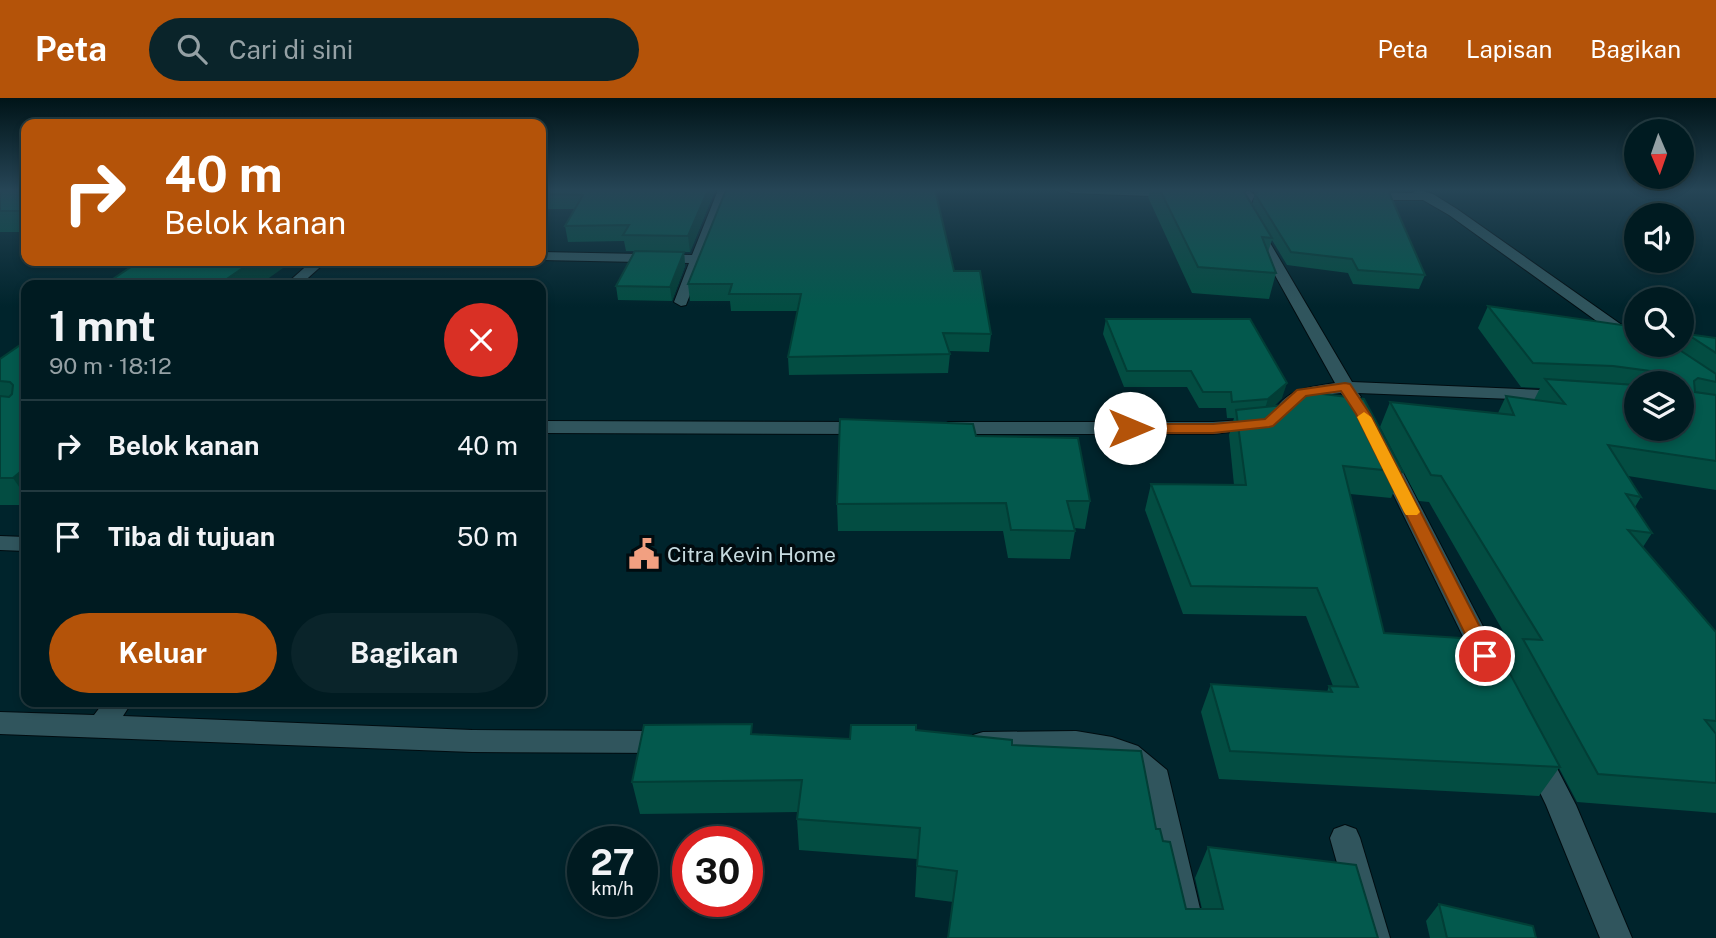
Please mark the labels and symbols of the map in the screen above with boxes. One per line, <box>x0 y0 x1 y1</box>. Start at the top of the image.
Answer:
north arrow <box>1624 119 1694 189</box>
position arrow <box>1093 391 1167 465</box>
public building icon: Citra Kevin Home <box>627 537 661 571</box>
place label: Citra Kevin Home <box>667 542 836 567</box>
pin <box>1455 626 1515 686</box>
speed limit sign: 30 <box>672 826 763 917</box>

